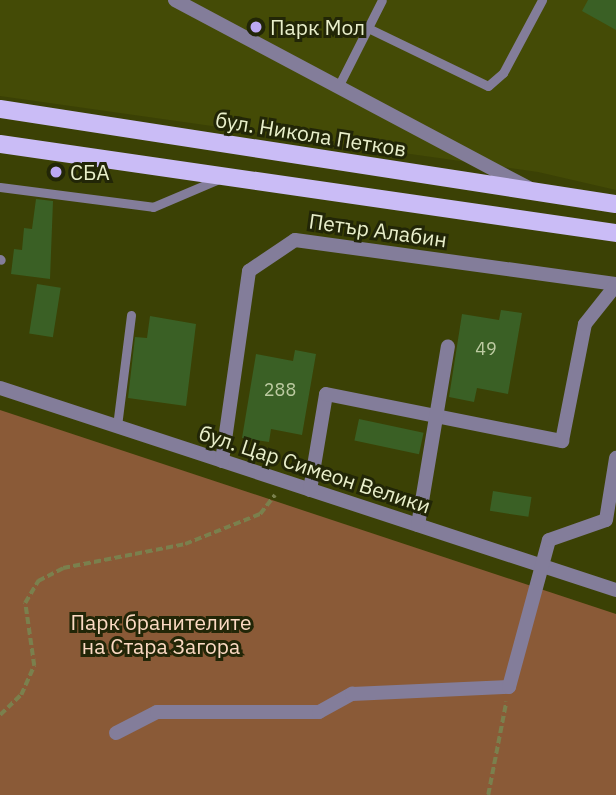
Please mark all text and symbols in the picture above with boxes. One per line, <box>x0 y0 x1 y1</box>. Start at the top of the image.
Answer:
place label: Парк Мол <box>270 14 365 40</box>
marker: Парк Мол <box>248 19 264 35</box>
street label: бул. Никола Петков <box>214 106 408 162</box>
place label: СБА <box>70 159 110 185</box>
marker: СБА <box>48 164 64 180</box>
street label: Петър Алабин <box>307 208 449 252</box>
house number: 49 <box>475 338 497 360</box>
house number: 288 <box>264 379 296 401</box>
street label: бул. Цар Симеон Велики <box>196 420 434 518</box>
park label: Парк бранителите на Стара Загора <box>71 609 251 659</box>

